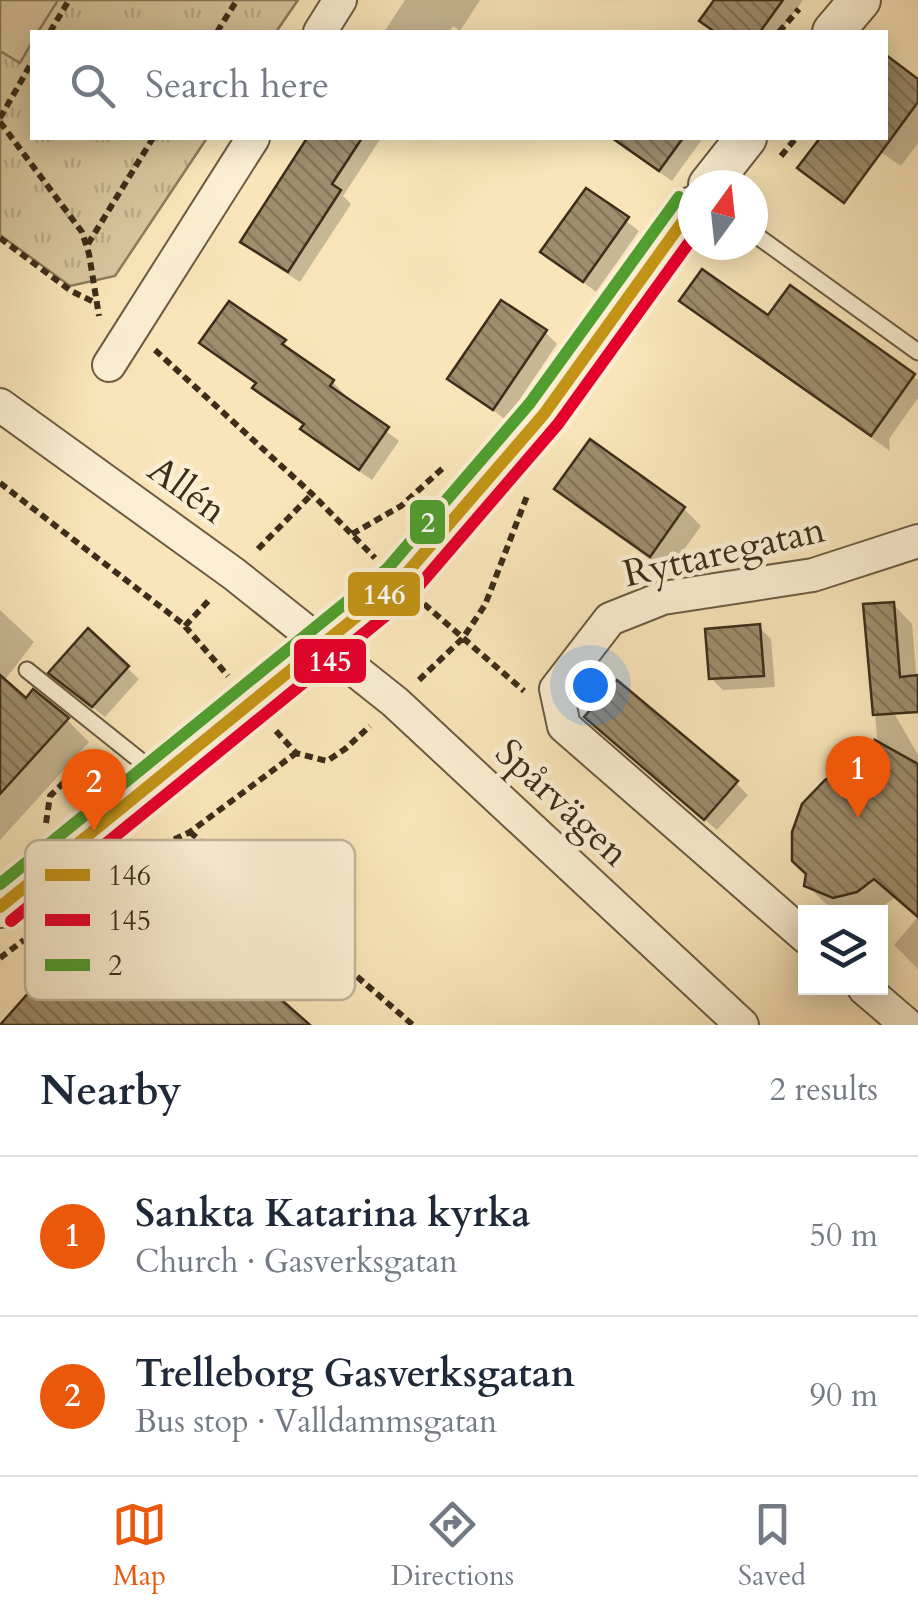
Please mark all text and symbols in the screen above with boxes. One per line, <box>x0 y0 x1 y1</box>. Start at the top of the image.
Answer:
search box <box>30 30 888 140</box>
icon: search <box>65 58 120 113</box>
text: Search here <box>145 59 329 111</box>
north arrow <box>678 170 768 260</box>
street label: Allén <box>137 444 237 536</box>
line badge: 2 <box>408 498 447 546</box>
street label: Ryttaregatan <box>618 503 830 600</box>
text: 2 <box>421 504 435 542</box>
line badge: 146 <box>346 570 422 618</box>
text: 146 <box>362 576 406 614</box>
line badge: 145 <box>292 637 368 685</box>
text: 145 <box>308 643 352 681</box>
your location <box>565 660 616 711</box>
street label: Spårvägen <box>484 727 641 879</box>
pin: 1 <box>826 736 890 818</box>
pin: 2 <box>62 748 126 831</box>
legend <box>25 840 355 1000</box>
text: 146 <box>108 857 151 895</box>
text: 145 <box>108 902 151 940</box>
map controls <box>798 905 888 995</box>
button: layers <box>798 905 888 995</box>
text: 2 <box>108 947 122 985</box>
text: Nearby <box>40 1062 182 1119</box>
text: 2 results <box>770 1068 878 1112</box>
text: Sankta Katarina kyrka <box>135 1188 530 1240</box>
text: 1 <box>64 1214 81 1258</box>
text: 50 m <box>810 1214 878 1258</box>
text: Church · Gasverksgatan <box>135 1240 458 1284</box>
text: Trelleborg Gasverksgatan <box>135 1348 575 1400</box>
text: 2 <box>64 1374 81 1418</box>
text: 90 m <box>810 1374 878 1418</box>
text: Bus stop · Valldammsgatan <box>135 1400 497 1444</box>
tab: Map <box>112 1497 167 1595</box>
tab: Directions <box>391 1497 514 1595</box>
tab: Saved <box>738 1497 806 1595</box>

